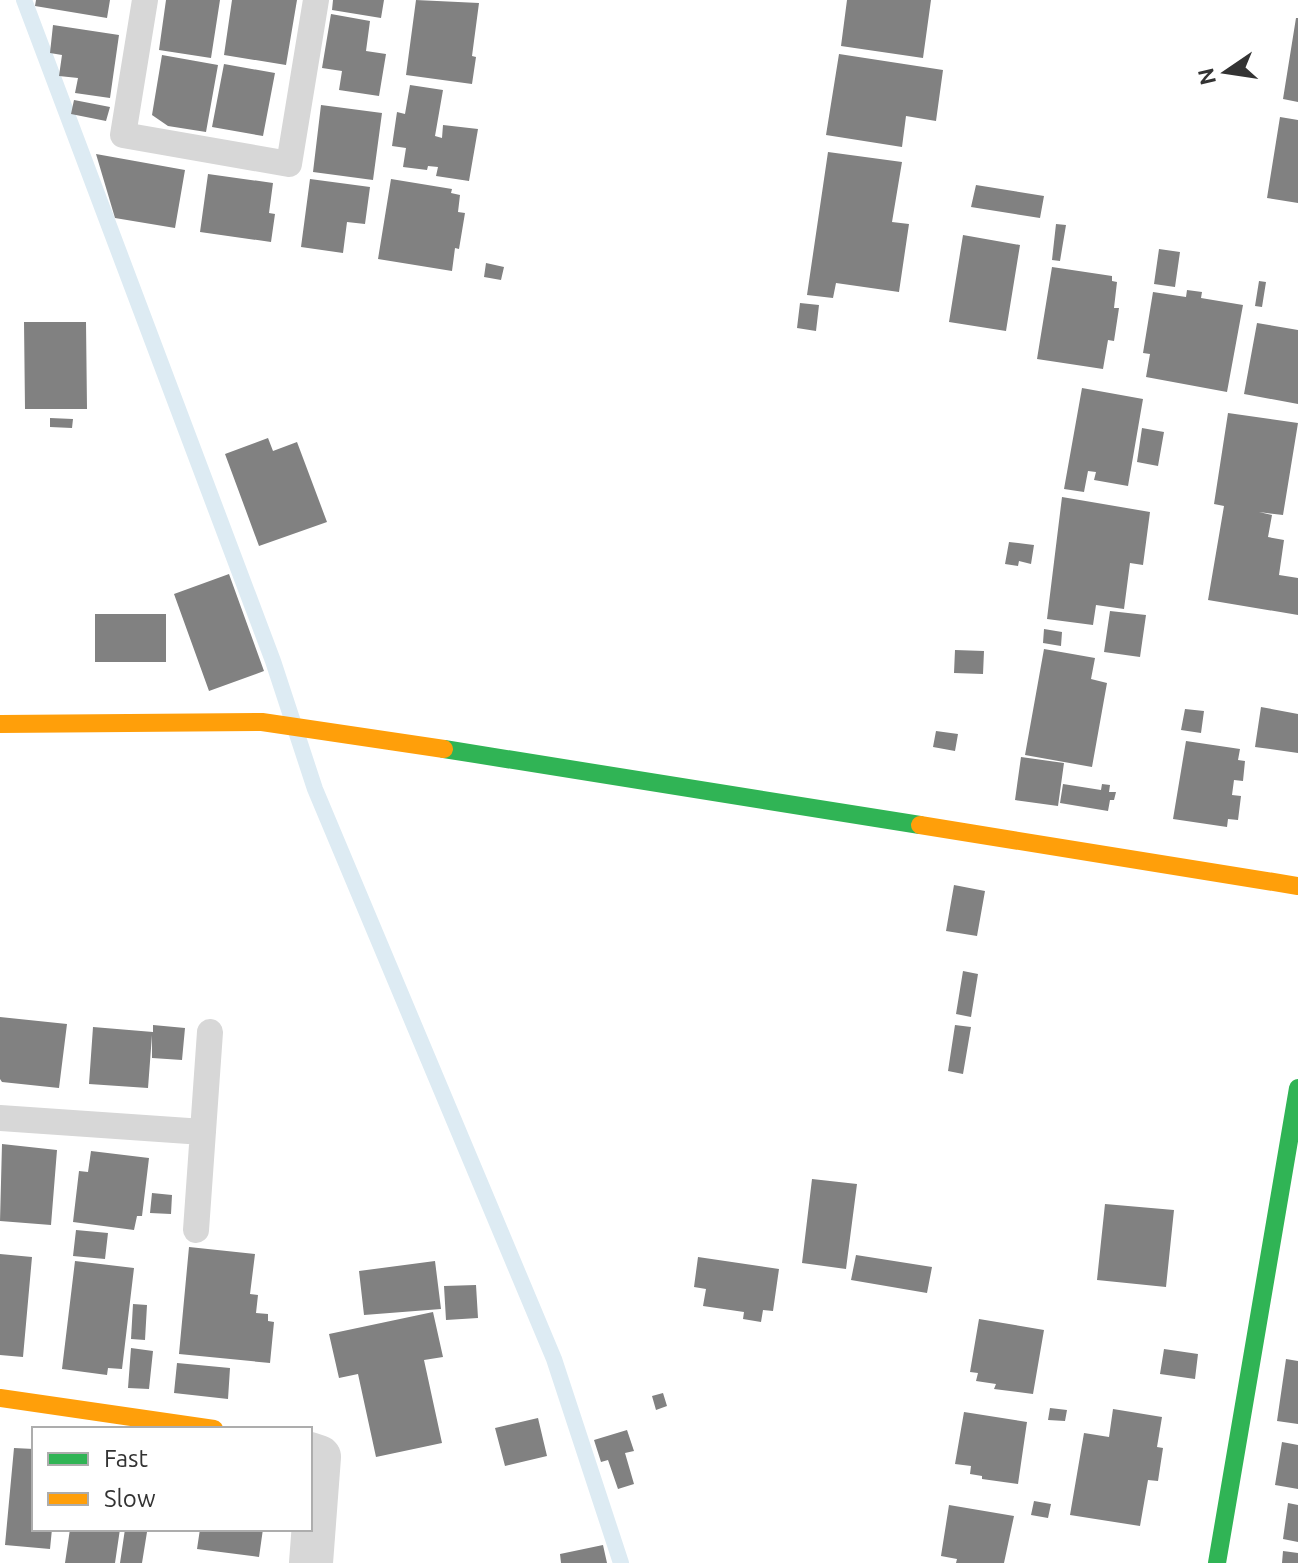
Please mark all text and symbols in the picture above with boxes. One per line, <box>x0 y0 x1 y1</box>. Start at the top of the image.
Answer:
north arrow <box>1186 32 1266 112</box>
text: N <box>1192 66 1220 87</box>
legend <box>32 1427 312 1531</box>
text: Fast <box>104 1445 148 1472</box>
text: Slow <box>104 1485 156 1512</box>

